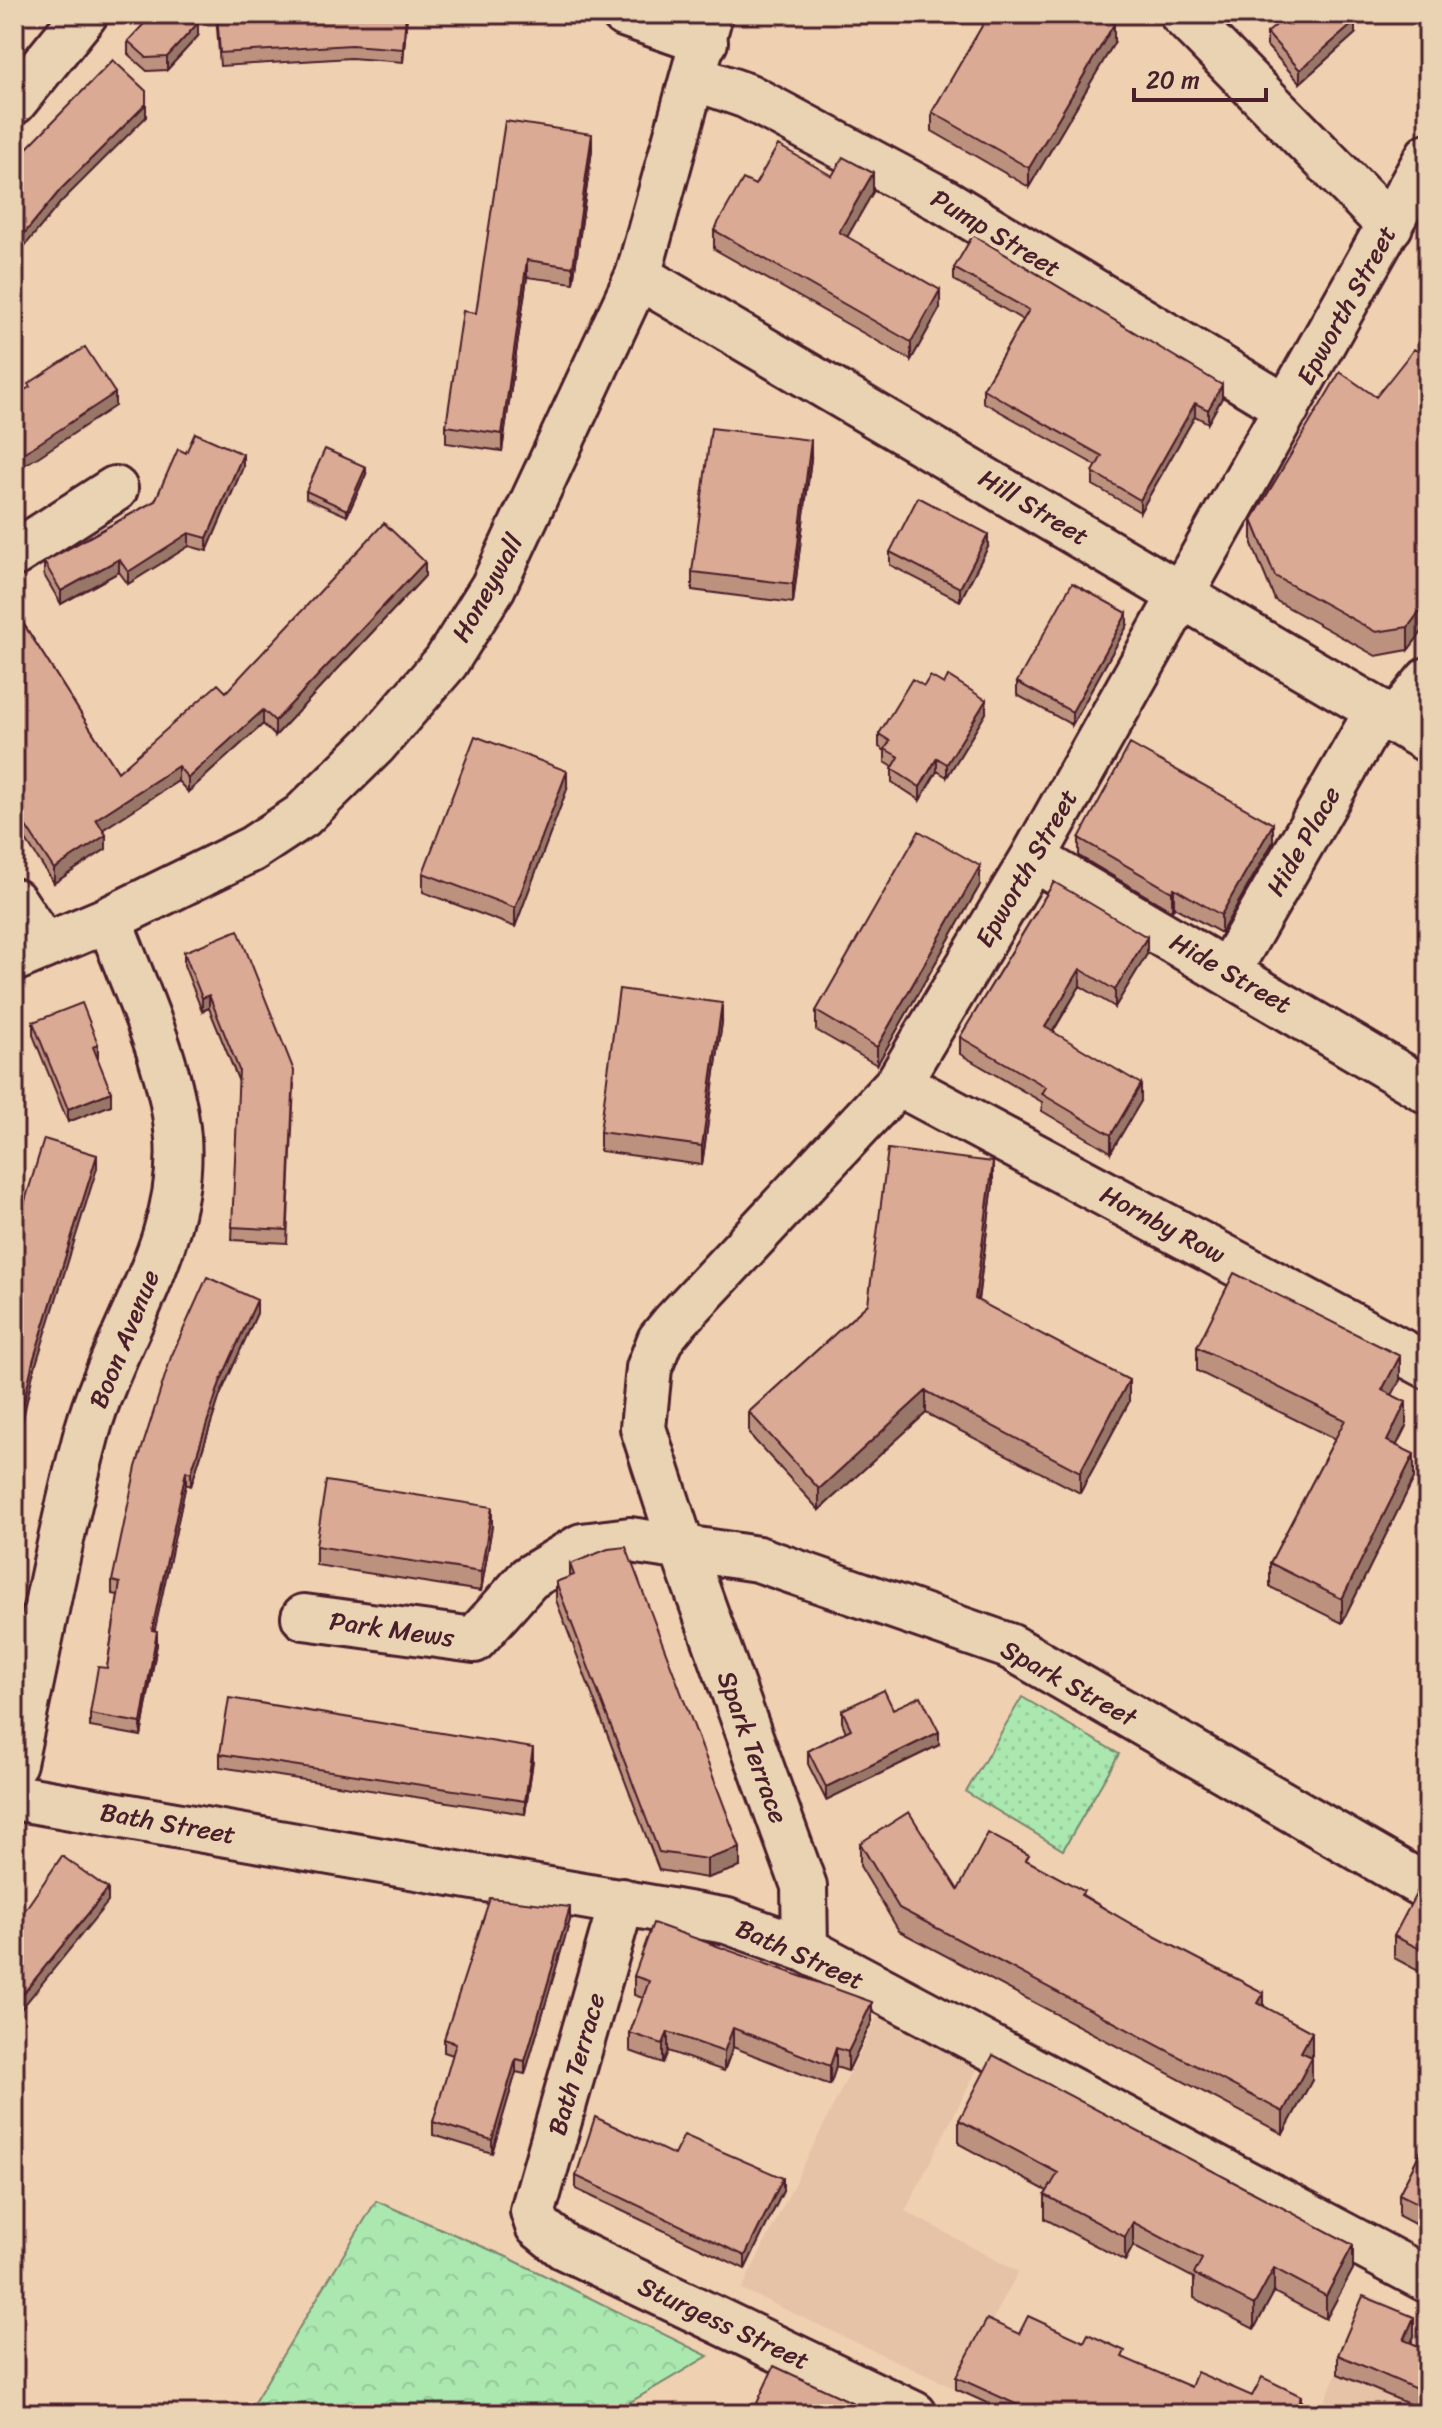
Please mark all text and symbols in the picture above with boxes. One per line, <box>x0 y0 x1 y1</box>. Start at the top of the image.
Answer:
scale bar <box>1134 52 1266 102</box>
text: 20 m <box>1146 59 1200 101</box>
street label: Pump Street <box>922 176 1070 290</box>
street label: Epworth Street <box>1283 216 1409 394</box>
street label: Hill Street <box>970 456 1098 558</box>
street label: Honeywall <box>438 525 536 651</box>
street label: Hide Place <box>1253 777 1353 905</box>
street label: Epworth Street <box>962 780 1090 956</box>
street label: Hide Street <box>1161 919 1301 1027</box>
street label: Hornby Row <box>1092 1171 1234 1277</box>
street label: Boon Avenue <box>75 1262 173 1416</box>
street label: Park Mews <box>327 1597 458 1661</box>
street label: Spark Street <box>992 1627 1147 1740</box>
street label: Spark Terrace <box>704 1664 802 1830</box>
street label: Bath Street <box>97 1788 239 1858</box>
street label: Bath Street <box>728 1905 872 2003</box>
street label: Bath Terrace <box>534 1987 618 2141</box>
street label: Sturgess Street <box>630 2263 818 2383</box>

